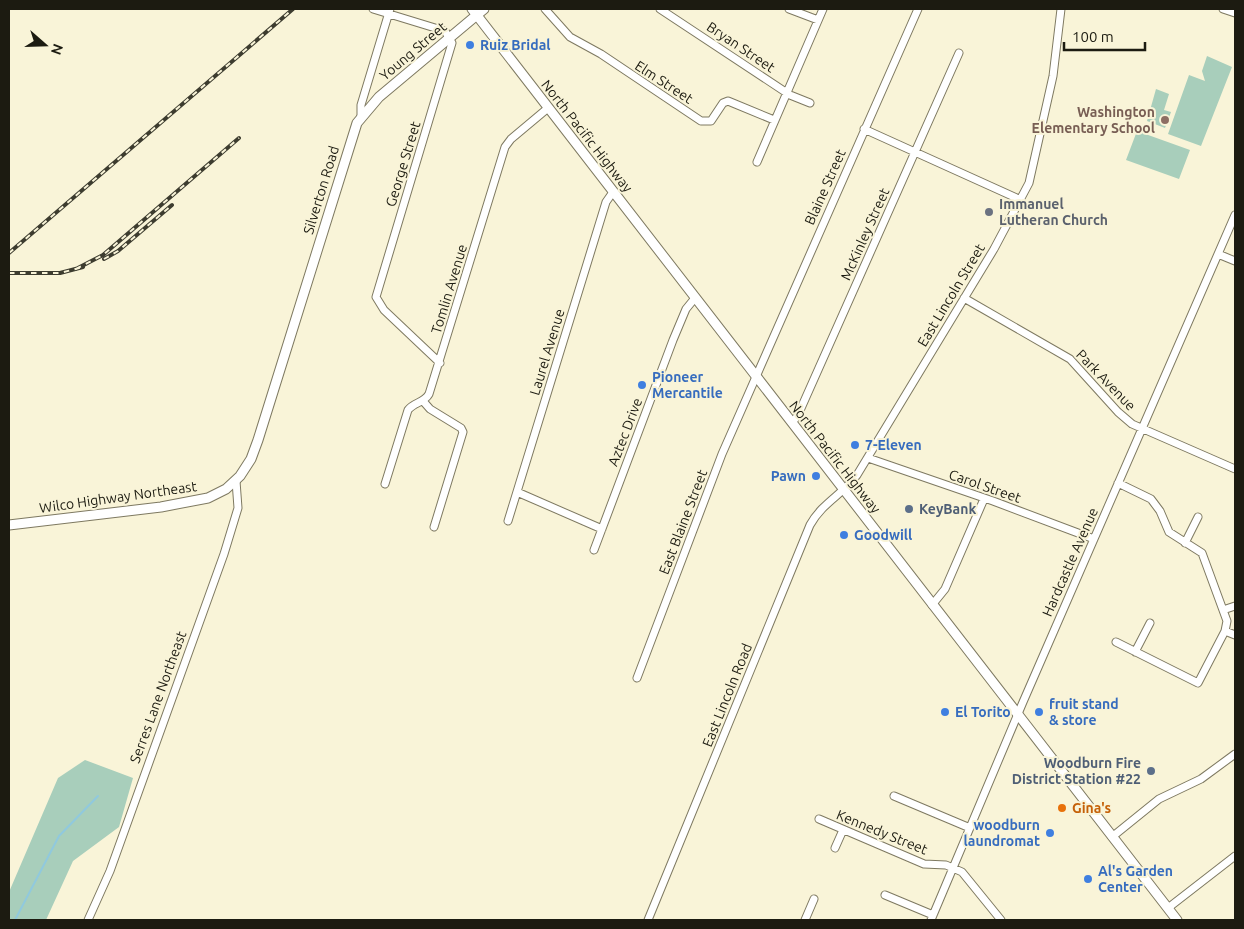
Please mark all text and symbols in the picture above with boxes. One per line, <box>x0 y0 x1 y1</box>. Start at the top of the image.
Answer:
street label: Young Street <box>376 18 450 83</box>
street label: Bryan Street <box>704 18 779 76</box>
north arrow <box>20 20 70 70</box>
scale bar <box>1064 20 1145 52</box>
text: 100 m <box>1072 28 1114 45</box>
place label: Ruiz Bridal <box>480 37 551 53</box>
marker: Ruiz Bridal <box>464 39 476 51</box>
text: N <box>48 42 67 57</box>
street label: Elm Street <box>632 57 696 107</box>
street label: North Pacific Highway <box>538 77 636 195</box>
place label: Washington Elementary School <box>1032 104 1155 136</box>
marker: Washington Elementary School <box>1159 114 1171 126</box>
street label: George Street <box>382 119 424 209</box>
street label: Silverton Road <box>300 144 342 236</box>
street label: Blaine Street <box>801 146 849 227</box>
street label: McKinley Street <box>837 185 893 283</box>
place label: Immanuel Lutheran Church <box>999 196 1108 228</box>
marker: Immanuel Lutheran Church <box>983 206 995 218</box>
street label: East Lincoln Street <box>914 240 988 349</box>
street label: Tomlin Avenue <box>428 242 470 336</box>
street label: Laurel Avenue <box>526 307 568 397</box>
street label: Park Avenue <box>1073 346 1139 414</box>
place label: Pioneer Mercantile <box>652 369 723 401</box>
marker: Pioneer Mercantile <box>636 379 648 391</box>
street label: Aztec Drive <box>605 396 645 468</box>
street label: North Pacific Highway <box>786 398 884 516</box>
place label: 7-Eleven <box>865 437 922 453</box>
marker: 7-Eleven <box>849 439 861 451</box>
street label: Carol Street <box>947 466 1024 506</box>
street label: East Blaine Street <box>656 467 711 577</box>
place label: Pawn <box>771 468 806 484</box>
marker: Pawn <box>810 470 822 482</box>
street label: Wilco Highway Northeast <box>38 478 198 516</box>
place label: KeyBank <box>919 501 976 517</box>
marker: KeyBank <box>903 503 915 515</box>
street label: Hardcastle Avenue <box>1039 505 1101 619</box>
place label: Goodwill <box>854 527 912 543</box>
marker: Goodwill <box>838 529 850 541</box>
street label: Serres Lane Northeast <box>127 628 190 765</box>
street label: East Lincoln Road <box>699 641 755 749</box>
place label: fruit stand & store <box>1049 696 1119 728</box>
place label: El Torito <box>955 704 1011 720</box>
marker: El Torito <box>939 706 951 718</box>
marker: fruit stand & store <box>1033 706 1045 718</box>
place label: Woodburn Fire District Station #22 <box>1012 755 1141 787</box>
marker: Woodburn Fire District Station #22 <box>1145 765 1157 777</box>
place label: Gina's <box>1072 800 1112 816</box>
marker: Gina's <box>1056 802 1068 814</box>
street label: Kennedy Street <box>834 806 930 858</box>
place label: woodburn laundromat <box>963 817 1040 849</box>
marker: woodburn laundromat <box>1044 827 1056 839</box>
place label: Al's Garden Center <box>1098 863 1173 895</box>
marker: Al's Garden Center <box>1082 873 1094 885</box>

